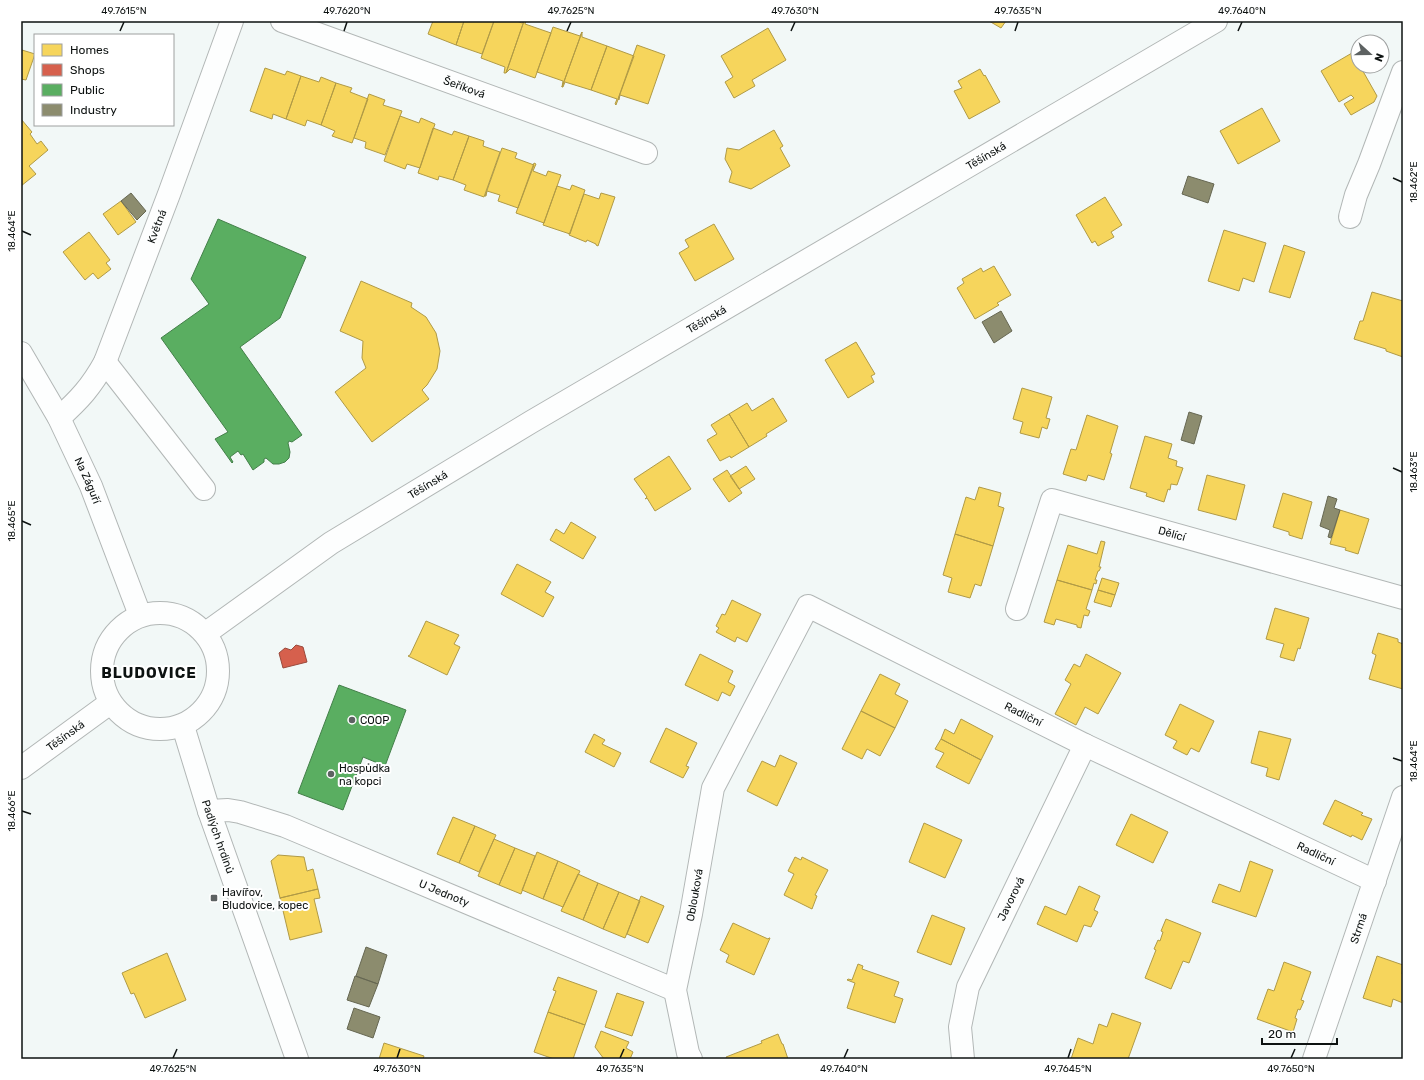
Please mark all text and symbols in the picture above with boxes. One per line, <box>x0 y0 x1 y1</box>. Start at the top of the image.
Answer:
text: 49.7615°N <box>101 5 147 17</box>
text: 49.7620°N <box>323 5 371 17</box>
text: 49.7625°N <box>547 5 595 17</box>
text: 49.7630°N <box>771 5 819 17</box>
text: 49.7635°N <box>994 5 1042 17</box>
text: 49.7640°N <box>1218 5 1266 17</box>
legend <box>34 34 174 126</box>
north arrow <box>1350 34 1390 74</box>
text: Homes <box>70 43 109 57</box>
text: N <box>1371 51 1386 64</box>
text: Shops <box>70 63 105 77</box>
street label: Šeříková <box>442 74 487 101</box>
text: Public <box>70 83 105 97</box>
text: Industry <box>70 103 117 117</box>
street label: Těšínská <box>964 139 1008 172</box>
text: 18.462°E <box>1408 162 1420 202</box>
street label: Květná <box>144 208 169 245</box>
text: 18.464°E <box>6 210 18 252</box>
street label: Těšínská <box>684 303 729 336</box>
text: 18.463°E <box>1408 451 1420 493</box>
street label: Na Záguří <box>72 455 104 507</box>
street label: Těšínská <box>406 468 450 501</box>
text: 18.465°E <box>6 500 18 542</box>
street label: Dělící <box>1157 523 1188 544</box>
district label: BLUDOVICE <box>101 664 197 682</box>
street label: Radliční <box>1002 699 1046 730</box>
place label: COOP <box>360 714 389 727</box>
marker: COOP <box>347 715 357 725</box>
street label: Těšínská <box>44 717 87 754</box>
text: 18.464°E <box>1408 740 1420 782</box>
place label: Hospůdka na kopci <box>339 762 390 788</box>
marker: Hospůdka na kopci <box>326 769 336 779</box>
text: 18.466°E <box>6 790 18 832</box>
street label: Padlých hrdinů <box>199 798 237 875</box>
street label: Radliční <box>1295 839 1338 868</box>
street label: Oblouková <box>683 868 705 922</box>
street label: Javorová <box>995 875 1027 923</box>
street label: U Jednoty <box>417 877 471 909</box>
place label: Havířov, Bludovice, kopec <box>222 886 308 912</box>
marker: Havířov, Bludovice, kopec <box>209 893 219 903</box>
street label: Strmá <box>1347 911 1370 945</box>
scale bar <box>1262 1020 1337 1046</box>
text: 20 m <box>1268 1027 1296 1041</box>
text: 49.7625°N <box>149 1063 197 1075</box>
text: 49.7630°N <box>373 1063 421 1075</box>
text: 49.7635°N <box>596 1063 644 1075</box>
text: 49.7640°N <box>820 1063 868 1075</box>
text: 49.7645°N <box>1044 1063 1092 1075</box>
text: 49.7650°N <box>1267 1063 1315 1075</box>

